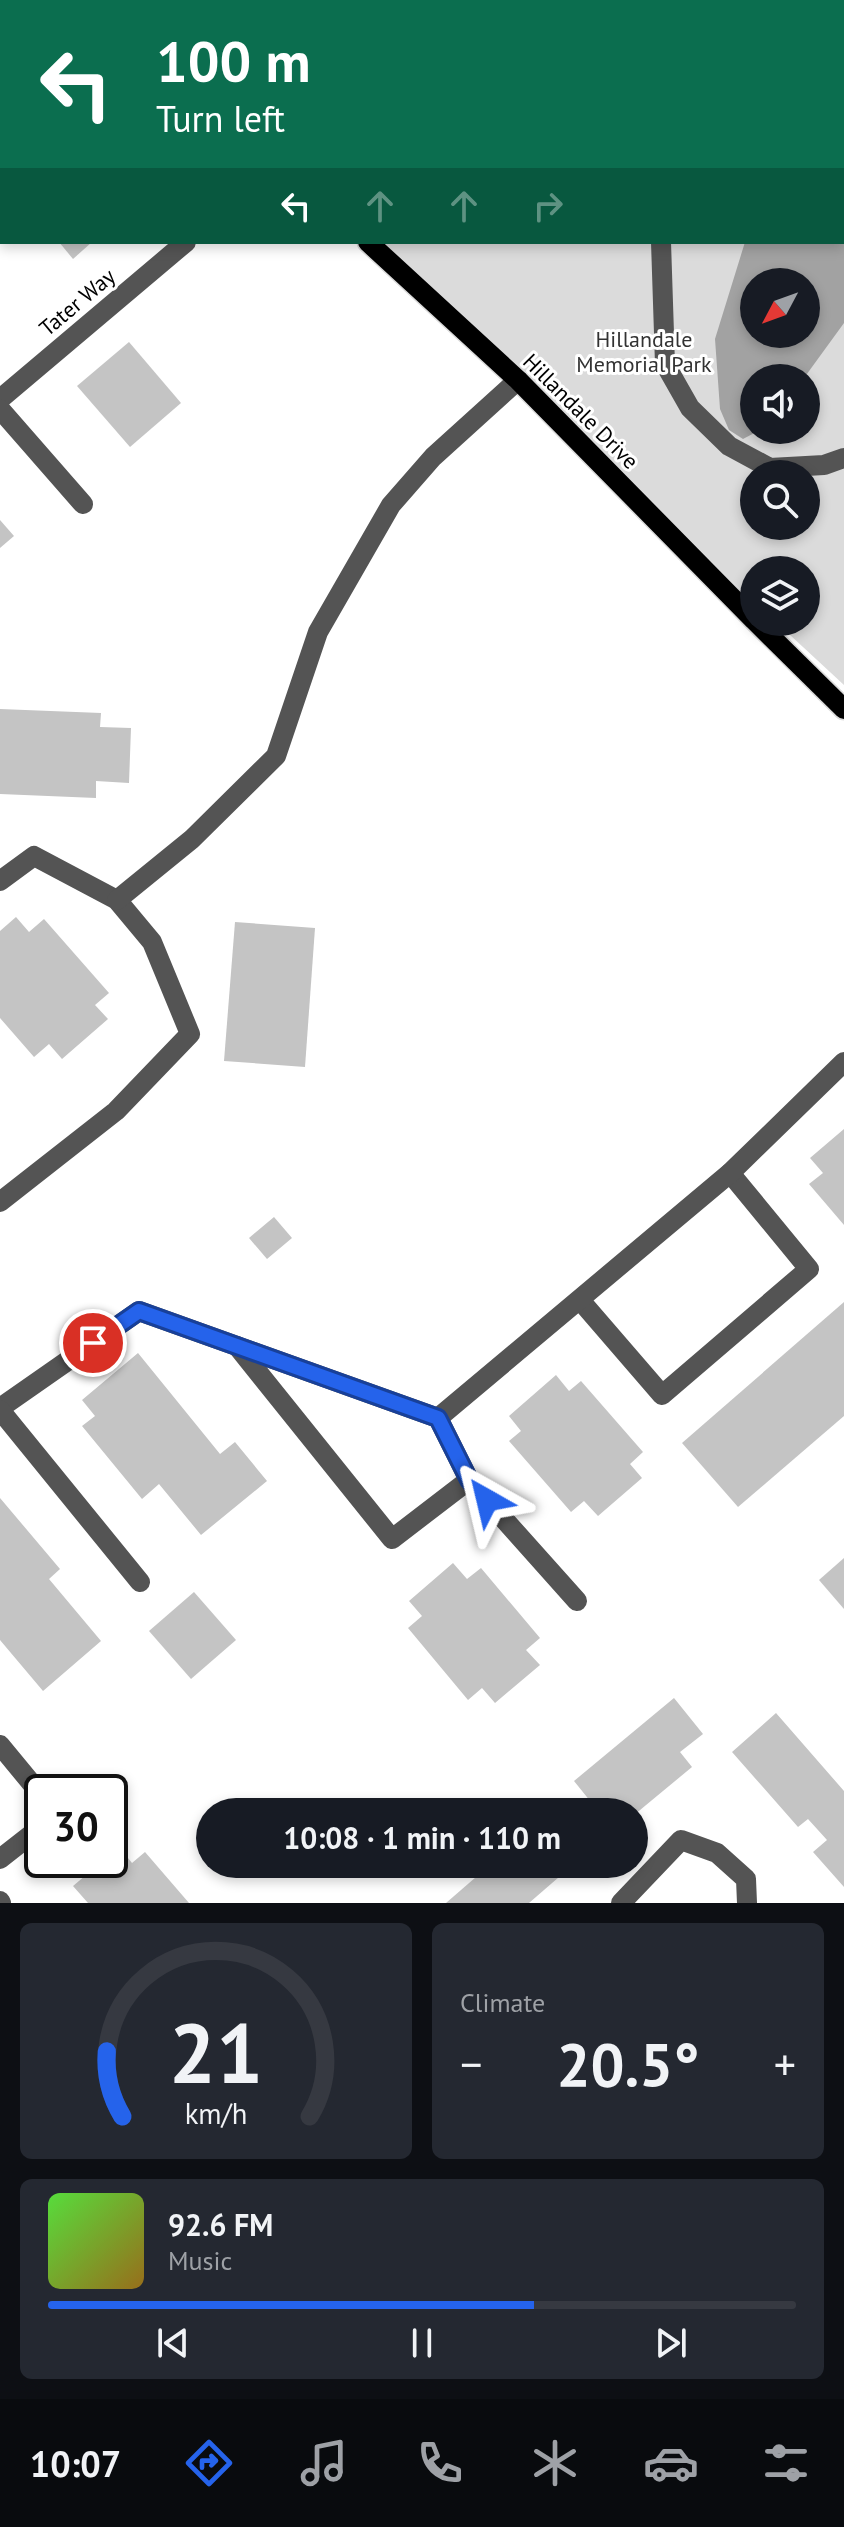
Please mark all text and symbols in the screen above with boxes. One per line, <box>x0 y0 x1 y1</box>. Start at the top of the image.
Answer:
text: 100 m <box>156 25 311 97</box>
icon: left <box>24 32 128 136</box>
text: Turn left <box>156 95 285 142</box>
icon: left <box>274 184 318 228</box>
icon: ahead <box>358 184 402 228</box>
icon: ahead <box>442 184 486 228</box>
icon: right <box>526 184 570 228</box>
street label: Tater Way <box>33 262 121 342</box>
north arrow <box>740 268 820 348</box>
map controls <box>740 268 820 636</box>
park label: Hillandale Memorial Park <box>576 325 712 378</box>
street label: Hillandale Drive <box>517 347 645 475</box>
button: sound <box>740 364 820 444</box>
button: search <box>740 460 820 540</box>
button: layers <box>740 556 820 636</box>
pin <box>59 1309 127 1377</box>
icon: arrive <box>71 1321 115 1365</box>
position arrow <box>445 1458 529 1542</box>
speed limit sign: 30 <box>24 1774 128 1878</box>
text: 10:08 · 1 min · 110 m <box>283 1818 561 1857</box>
text: Climate <box>460 1986 545 2019</box>
text: 21 <box>169 1998 263 2106</box>
text: 20.5° <box>556 2025 700 2103</box>
text: − <box>460 2035 482 2092</box>
text: + <box>774 2035 796 2092</box>
text: km/h <box>185 2095 247 2132</box>
text: 92.6 FM <box>168 2205 273 2244</box>
text: Music <box>168 2244 232 2277</box>
icon: previous <box>151 2321 195 2365</box>
icon: pause <box>400 2321 444 2365</box>
icon: next <box>649 2321 693 2365</box>
icon: directions <box>181 2435 237 2491</box>
icon: music <box>296 2435 352 2491</box>
icon: phone <box>412 2435 468 2491</box>
icon: climate <box>527 2435 583 2491</box>
icon: car <box>643 2435 699 2491</box>
icon: filters <box>758 2435 814 2491</box>
text: 10:07 <box>30 2440 121 2487</box>

